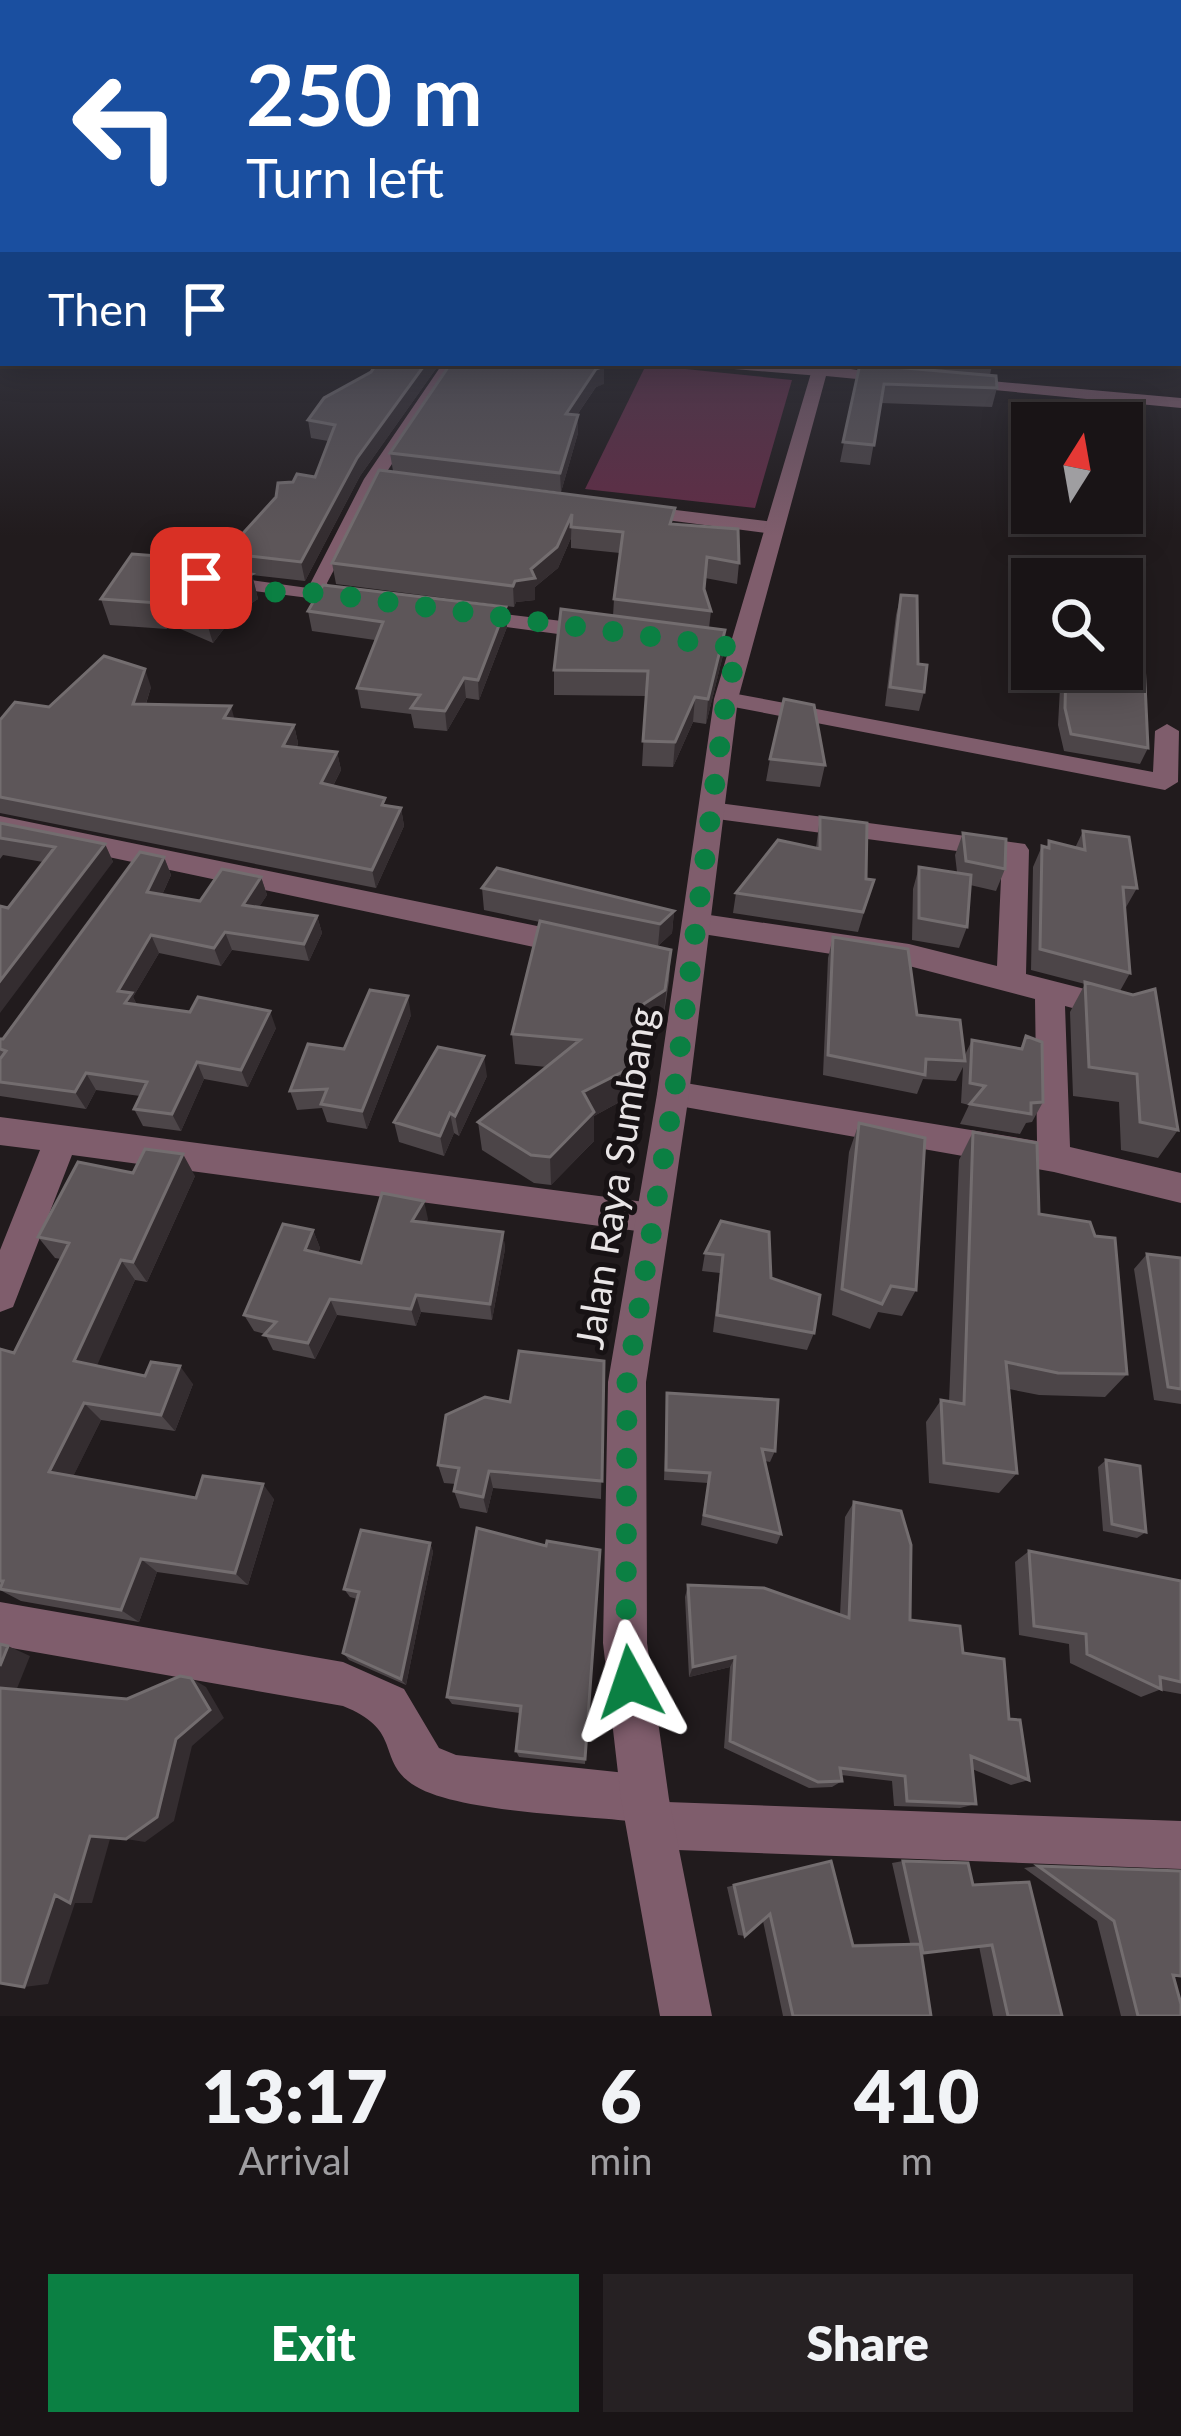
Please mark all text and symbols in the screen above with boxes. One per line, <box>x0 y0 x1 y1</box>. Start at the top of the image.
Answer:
text: 250 m <box>246 43 483 144</box>
icon: left <box>48 48 204 204</box>
text: Turn left <box>246 145 444 210</box>
icon: arrive <box>172 276 238 342</box>
text: Then <box>48 282 148 336</box>
north arrow <box>1011 402 1143 534</box>
map controls <box>1011 402 1143 690</box>
pin <box>150 527 252 629</box>
icon: arrive <box>168 545 234 611</box>
button: search <box>1011 558 1143 690</box>
street label: Jalan Raya Sumbang <box>565 1004 665 1352</box>
position arrow <box>567 1619 693 1745</box>
text: 13:17 <box>202 2052 388 2138</box>
text: 6 <box>600 2052 642 2138</box>
text: 410 <box>854 2052 979 2138</box>
text: Arrival <box>238 2137 351 2183</box>
text: min <box>589 2137 653 2183</box>
text: m <box>901 2137 933 2183</box>
button: Exit <box>48 2274 579 2412</box>
button: Share <box>603 2274 1133 2412</box>

